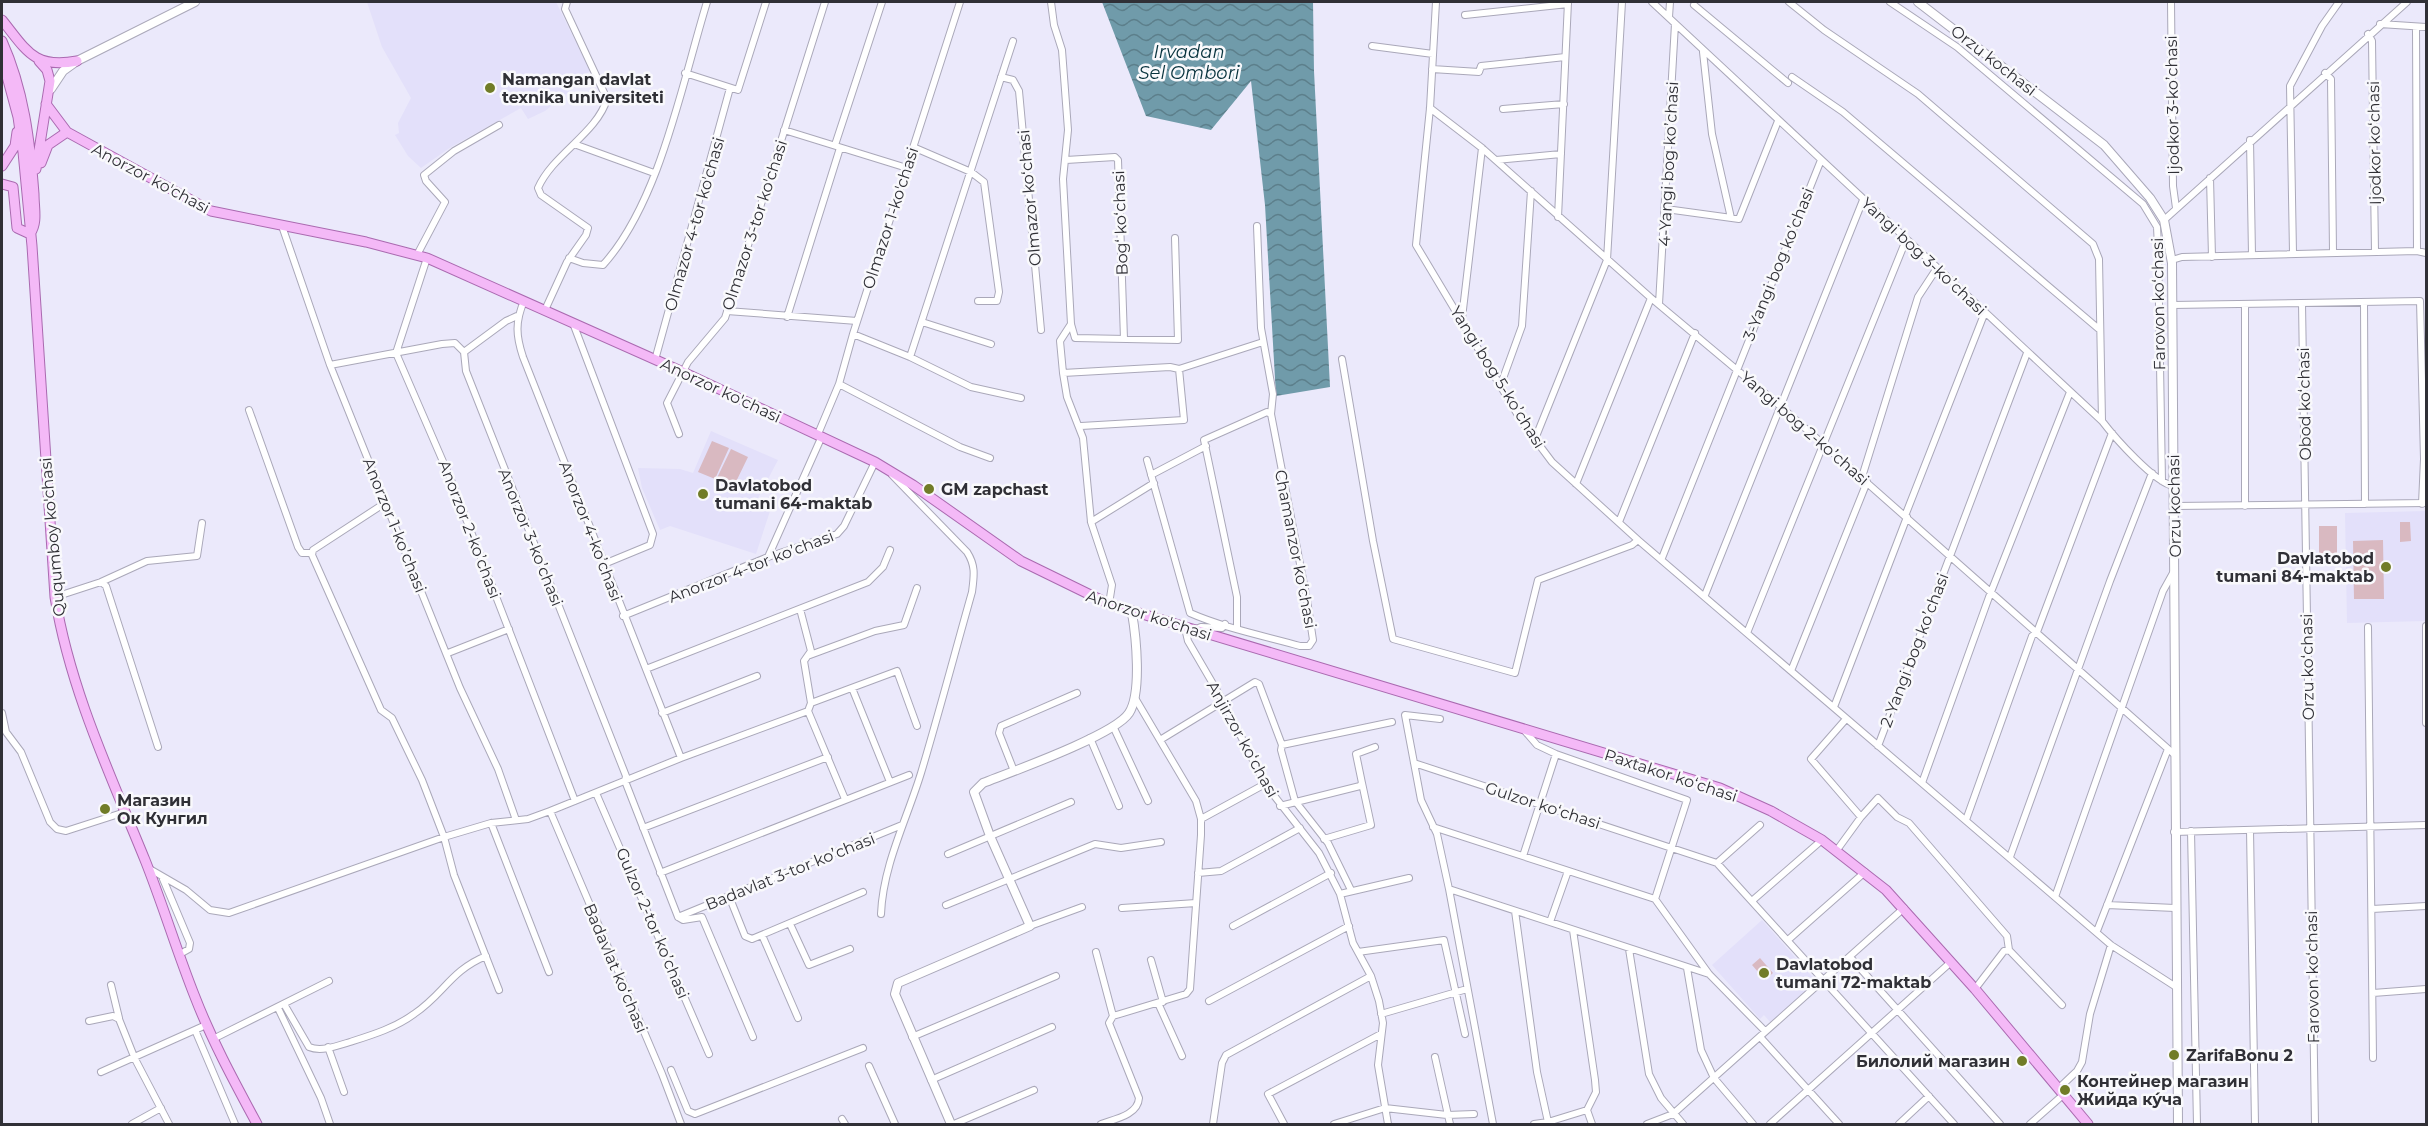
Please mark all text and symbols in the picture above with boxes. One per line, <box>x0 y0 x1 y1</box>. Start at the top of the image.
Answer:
street label: Orzu kochasi <box>1947 21 2040 100</box>
street label: Ijodkor 3-koʼchasi <box>2162 35 2183 175</box>
water label: Irvadan Sel Ombori <box>1138 41 1240 84</box>
place label: Namangan davlat texnika universiteti <box>502 70 664 107</box>
marker: Namangan davlat texnika universiteti <box>483 81 497 95</box>
street label: 4-Yangi bog koʼchasi <box>1655 81 1682 247</box>
street label: Ijodkor koʻchasi <box>2364 81 2385 205</box>
street label: Olmazor koʻchasi <box>1014 129 1045 267</box>
street label: Olmazor 4-tor ko'chasi <box>661 135 728 313</box>
street label: Olmazor 3-tor ko'chasi <box>718 137 791 313</box>
street label: Anorzor ko'chasi <box>89 139 213 218</box>
street label: Olmazor 1-ko'chasi <box>859 145 922 291</box>
street label: Bogʻ koʻchasi <box>1109 170 1132 276</box>
street label: 3-Yangi bog koʼchasi <box>1739 185 1818 344</box>
street label: Yangi bog 3-koʼchasi <box>1857 193 1990 319</box>
street label: Farovon koʻchasi <box>2148 237 2169 370</box>
street label: Yangi bog 5-koʼchasi <box>1446 303 1549 452</box>
street label: Obod koʻchasi <box>2294 347 2315 461</box>
street label: Anorzor ko'chasi <box>658 354 784 427</box>
street label: Yangi bog 2-koʼchasi <box>1737 367 1873 489</box>
street label: Orzu kochasi <box>2164 454 2185 558</box>
street label: Аnorzor 1-koʼchasi <box>359 455 430 595</box>
street label: Ququmboy ko'chasi <box>36 457 69 617</box>
street label: Аnorzor 2-koʼchasi <box>434 457 505 601</box>
street label: Аnorzor 4-koʼchasi <box>555 458 626 604</box>
street label: Аnorzor 3-koʼchasi <box>494 465 567 609</box>
street label: Chamanzor koʻchasi <box>1271 468 1320 630</box>
place label: Davlatobod tumani 64-maktab <box>715 476 872 513</box>
place label: GM zapchast <box>941 480 1049 499</box>
marker: GM zapchast <box>922 482 936 496</box>
marker: Davlatobod tumani 64-maktab <box>696 487 710 501</box>
street label: Anorzor 4-tor koʼchasi <box>666 526 836 607</box>
place label: Davlatobod tumani 84-maktab <box>2216 549 2374 586</box>
marker: Davlatobod tumani 84-maktab <box>2379 560 2393 574</box>
street label: 2-Yangi bog koʼchasi <box>1876 570 1953 730</box>
street label: Anorzor ko'chasi <box>1084 586 1214 645</box>
street label: Orzu koʻchasi <box>2297 613 2318 721</box>
street label: Anjirzor koʻchasi <box>1203 678 1282 801</box>
street label: Paxtakor koʻchasi <box>1602 745 1740 806</box>
street label: Gulzor koʻchasi <box>1483 778 1603 833</box>
place label: Магазин Ок Кунгил <box>117 791 208 828</box>
marker: Магазин Ок Кунгил <box>98 802 112 816</box>
street label: Badavlat 3-tor koʼchasi <box>703 829 878 914</box>
street label: Gulzor 2-tor koʼchasi <box>612 845 693 1002</box>
street label: Badavlat koʻchasi <box>580 901 651 1036</box>
street label: Farovon koʻchasi <box>2302 910 2323 1043</box>
place label: Davlatobod tumani 72-maktab <box>1776 955 1931 992</box>
marker: Davlatobod tumani 72-maktab <box>1757 966 1771 980</box>
place label: ZarifaBonu 2 <box>2186 1046 2293 1065</box>
marker: ZarifaBonu 2 <box>2167 1048 2181 1062</box>
place label: Билолий магазин <box>1856 1052 2010 1071</box>
marker: Билолий магазин <box>2015 1054 2029 1068</box>
place label: Контейнер магазин Жийда ку́ча <box>2077 1072 2249 1109</box>
marker: Контейнер магазин Жийда ку́ча <box>2058 1083 2072 1097</box>

